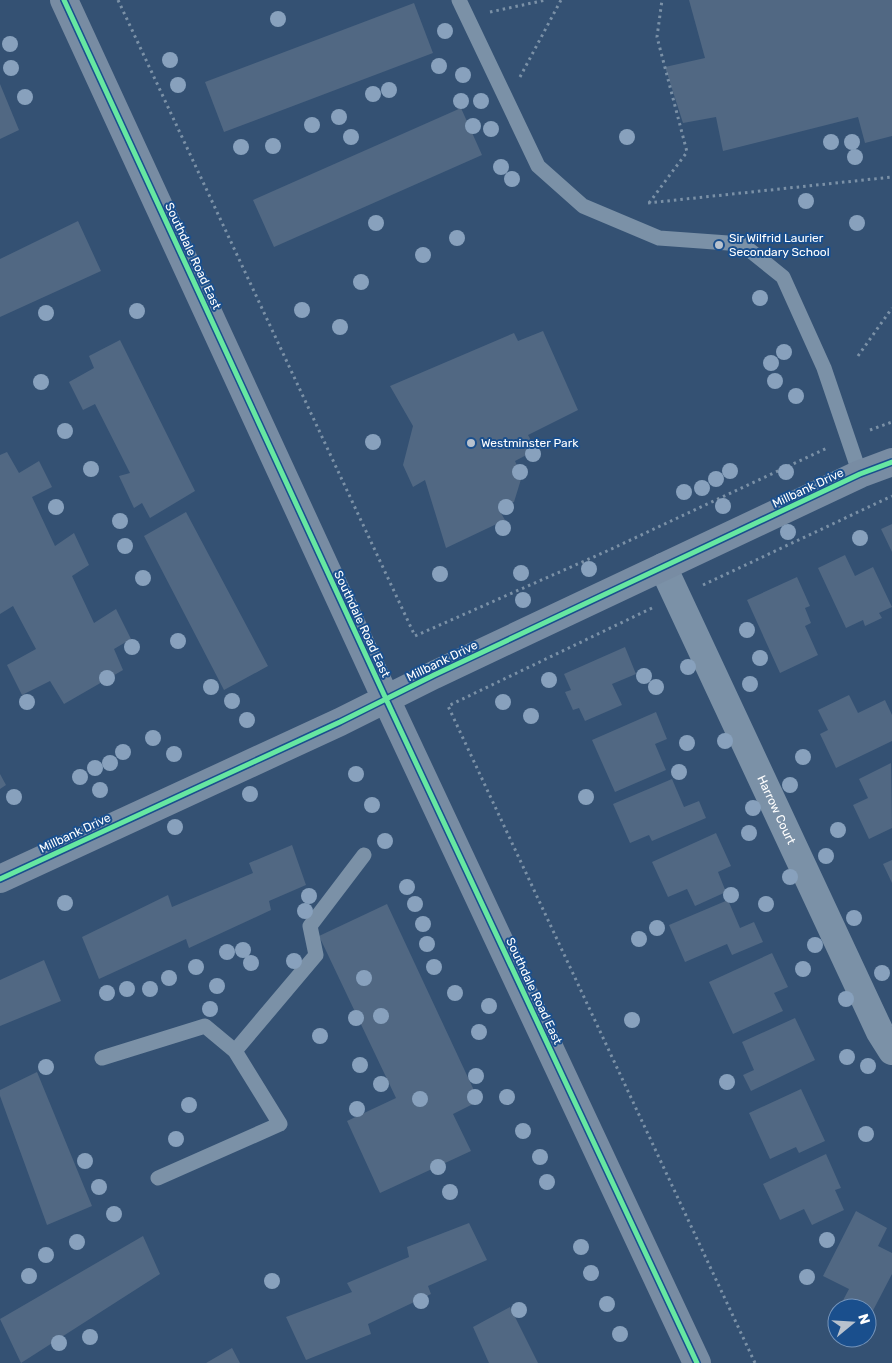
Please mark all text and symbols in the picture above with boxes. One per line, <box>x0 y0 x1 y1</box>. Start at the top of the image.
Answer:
street label: Southdale Road East <box>162 200 224 312</box>
place label: Sir Wilfrid Laurier Secondary School <box>729 231 830 259</box>
marker: Sir Wilfrid Laurier Secondary School <box>713 239 725 251</box>
place label: Westminster Park <box>481 436 579 450</box>
marker: Westminster Park <box>465 437 477 449</box>
street label: Millbank Drive <box>770 465 846 511</box>
street label: Southdale Road East <box>331 568 393 680</box>
street label: Millbank Drive <box>404 638 480 684</box>
street label: Harrow Court <box>754 773 799 847</box>
street label: Millbank Drive <box>37 810 113 856</box>
street label: Southdale Road East <box>503 935 565 1047</box>
north arrow <box>827 1298 877 1348</box>
text: N <box>854 1312 874 1327</box>

